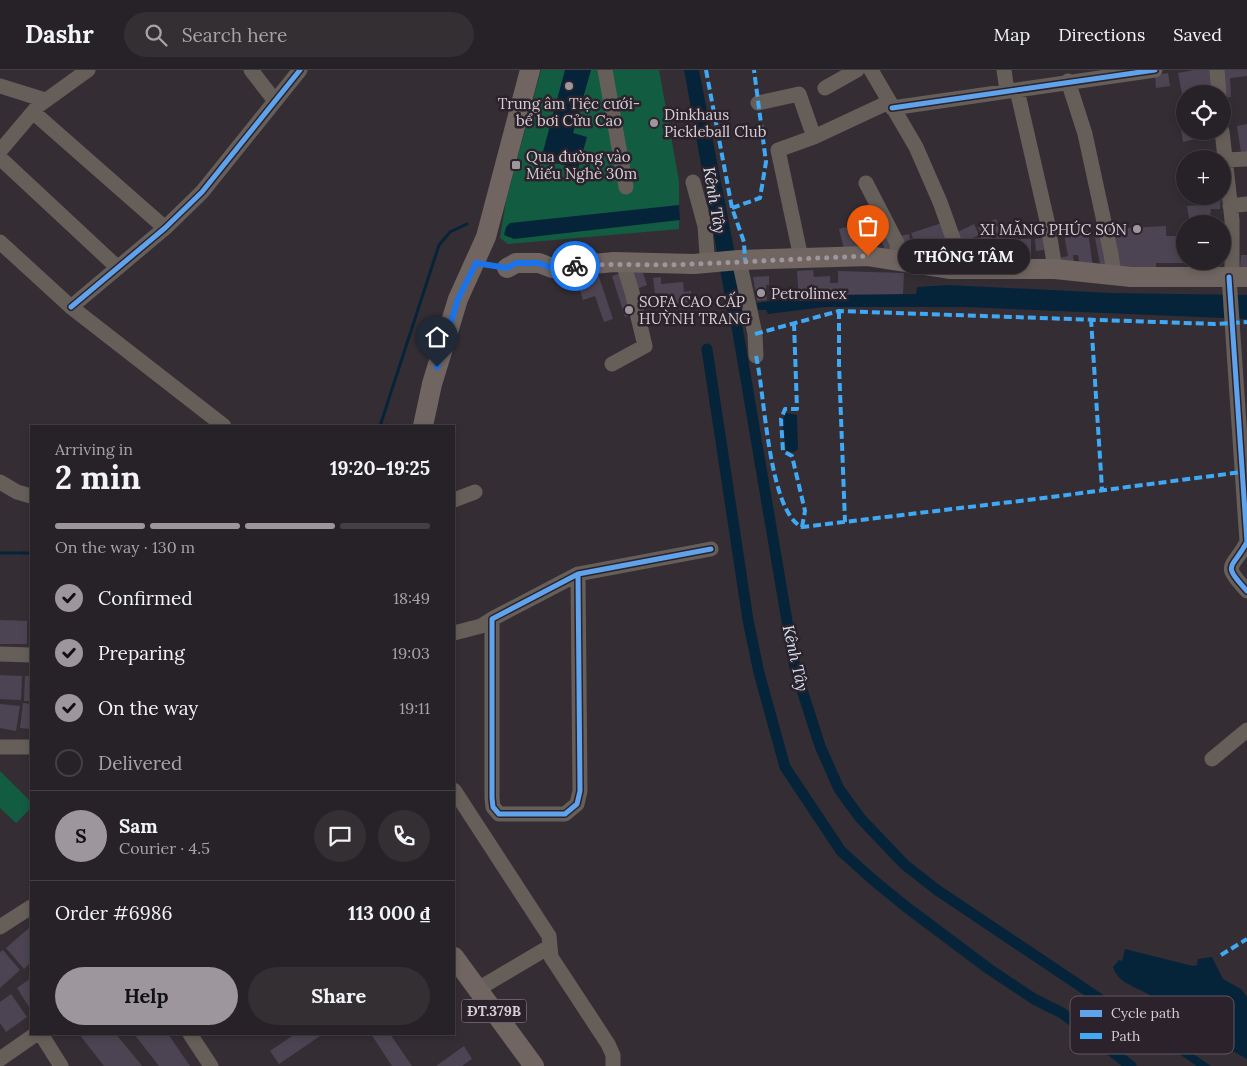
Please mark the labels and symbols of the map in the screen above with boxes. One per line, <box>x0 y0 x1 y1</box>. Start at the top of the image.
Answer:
marker: Trung âm Tiệc cưới- bể bơi Cửu Cao <box>563 80 575 92</box>
place label: Trung âm Tiệc cưới- bể bơi Cửu Cao <box>498 94 640 130</box>
place label: Dinkhaus Pickleball Club <box>664 105 767 141</box>
marker: Dinkhaus Pickleball Club <box>648 117 660 129</box>
place label: Qua đường vào Miếu Nghè 30m <box>526 147 637 183</box>
marker: Qua đường vào Miếu Nghè 30m <box>510 159 522 171</box>
water label: Kênh Tây <box>699 165 731 235</box>
pin <box>847 205 889 256</box>
place label: XI MĂNG PHÚC SƠN <box>980 220 1127 239</box>
marker: XI MĂNG PHÚC SƠN <box>1131 223 1143 235</box>
callout: THÔNG TÂM <box>898 238 1030 274</box>
courier <box>550 241 600 291</box>
place label: Petrolimex <box>771 284 847 303</box>
marker: Petrolimex <box>755 287 767 299</box>
place label: SOFA CAO CẤP HUỲNH TRANG <box>639 291 751 328</box>
marker: SOFA CAO CẤP HUỲNH TRANG <box>623 304 635 316</box>
pin <box>416 316 458 367</box>
water label: Kênh Tây <box>779 623 813 693</box>
legend <box>1070 996 1234 1054</box>
road number: ĐT.379B <box>462 999 526 1022</box>
text: Cycle path <box>1111 1004 1180 1022</box>
text: Path <box>1111 1027 1140 1045</box>

